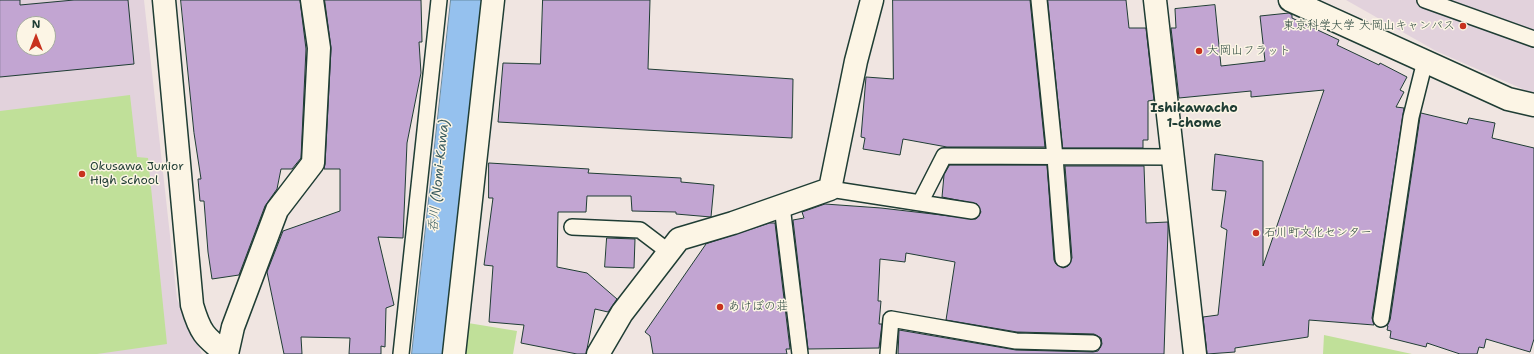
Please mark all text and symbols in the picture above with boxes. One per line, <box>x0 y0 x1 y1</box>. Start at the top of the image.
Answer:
north arrow <box>16 16 56 56</box>
text: N <box>32 17 40 32</box>
place label: 東京科学大学 大岡山キャンパス <box>1283 19 1455 33</box>
marker: 東京科学大学 大岡山キャンパス <box>1458 21 1468 31</box>
place label: 大岡山フラット <box>1207 44 1291 58</box>
marker: 大岡山フラット <box>1194 46 1204 56</box>
district label: Ishikawacho 1-chome <box>1150 101 1238 132</box>
water label: 呑川 (Nomi-Kawa) <box>425 119 453 233</box>
place label: Okusawa Junior High School <box>90 160 184 188</box>
marker: Okusawa Junior High School <box>77 169 87 179</box>
place label: 石川町文化センター <box>1264 226 1372 240</box>
marker: 石川町文化センター <box>1251 228 1261 238</box>
place label: あけぼの荘 <box>728 300 788 314</box>
marker: あけぼの荘 <box>715 302 725 312</box>

